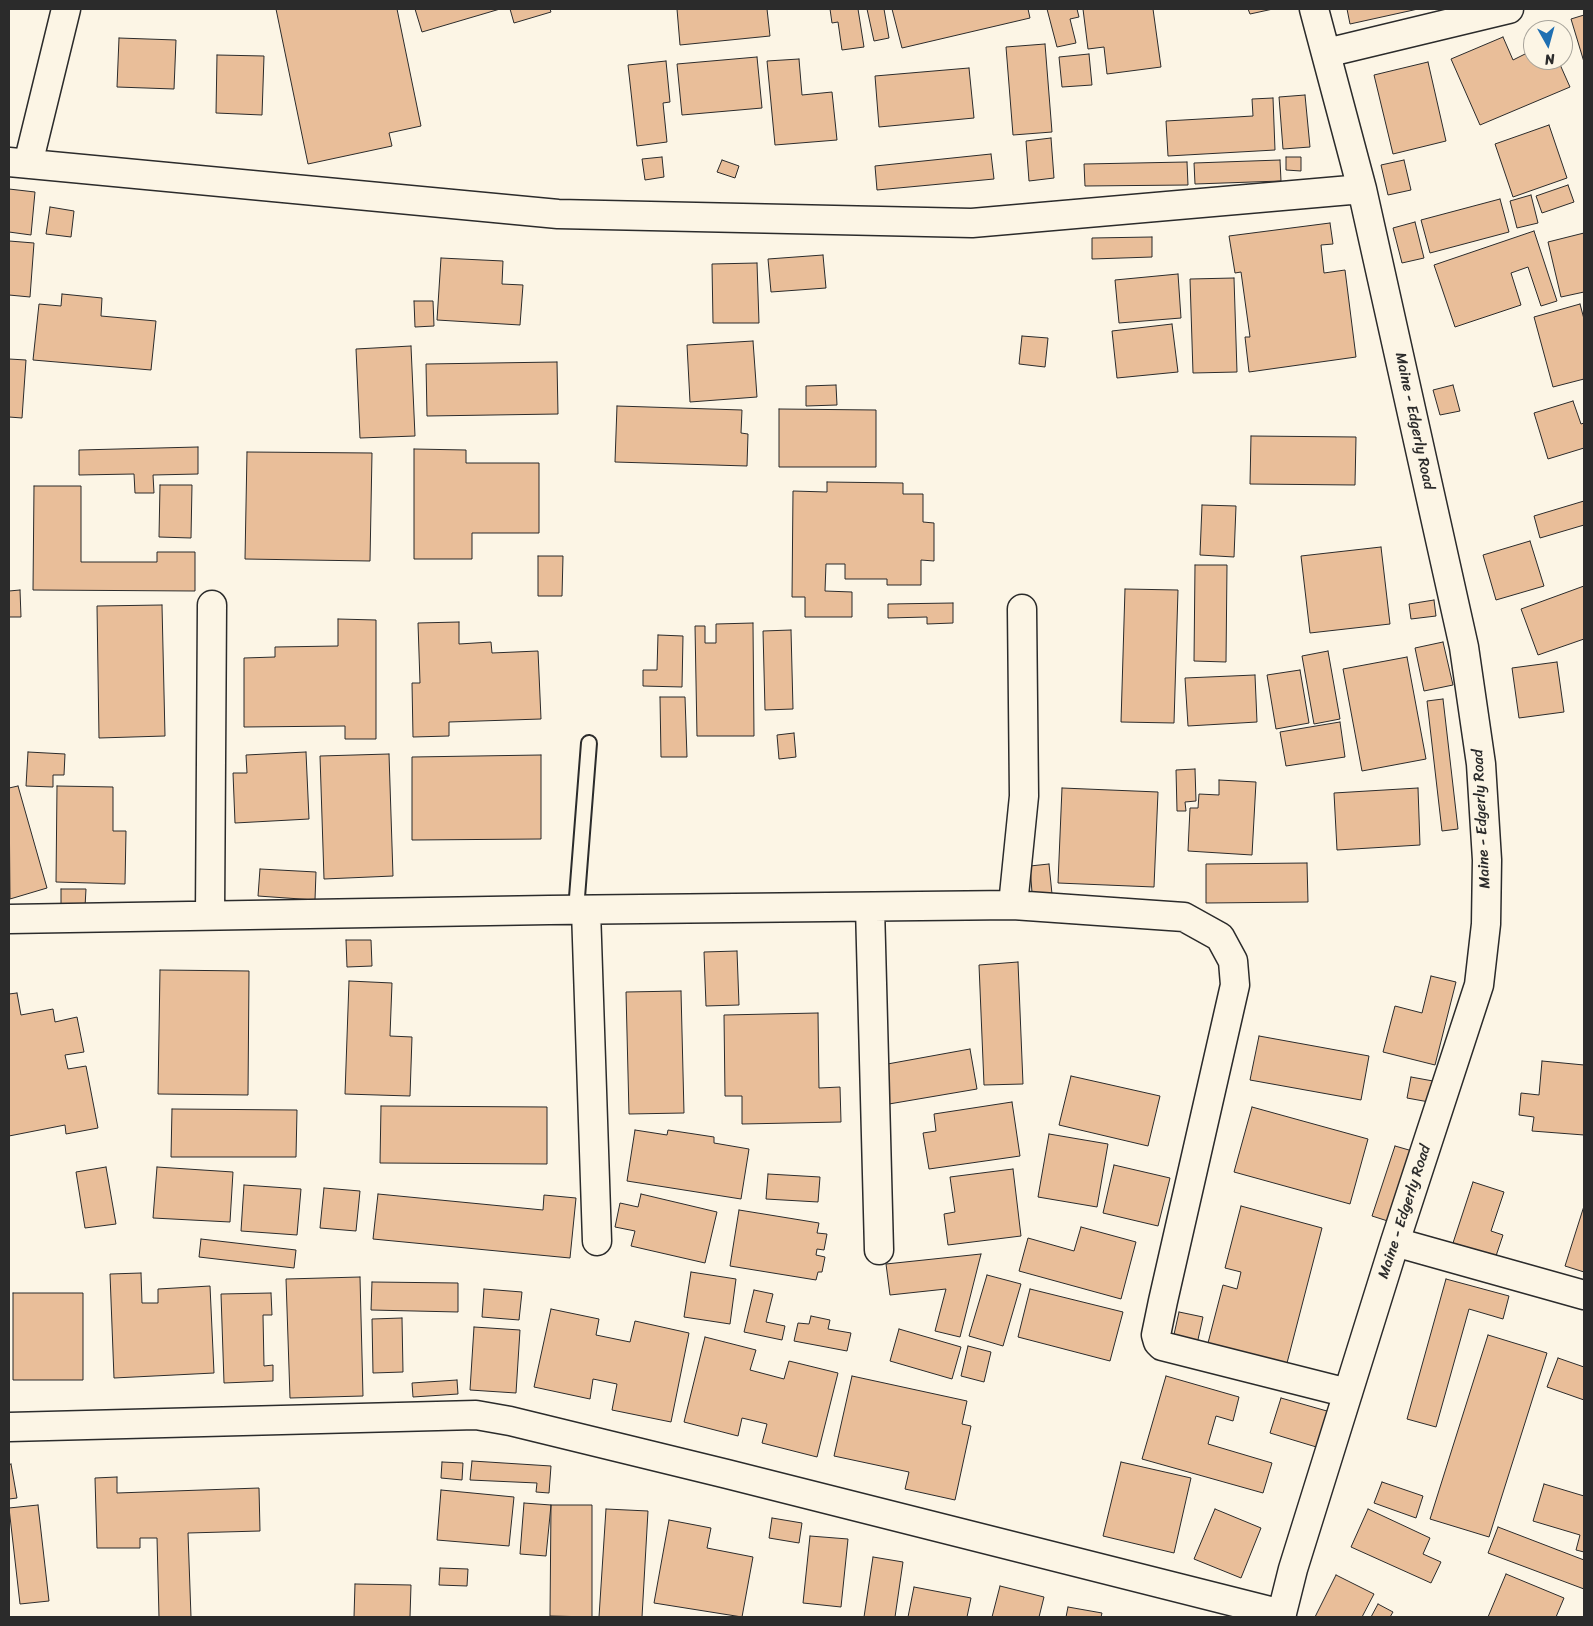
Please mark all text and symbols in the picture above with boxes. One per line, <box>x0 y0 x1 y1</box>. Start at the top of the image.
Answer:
north arrow <box>1523 20 1573 70</box>
text: N <box>1543 46 1556 72</box>
street label: Maine - Edgerly Road <box>1391 351 1437 491</box>
street label: Maine - Edgerly Road <box>1469 749 1495 889</box>
street label: Maine - Edgerly Road <box>1375 1143 1435 1281</box>

